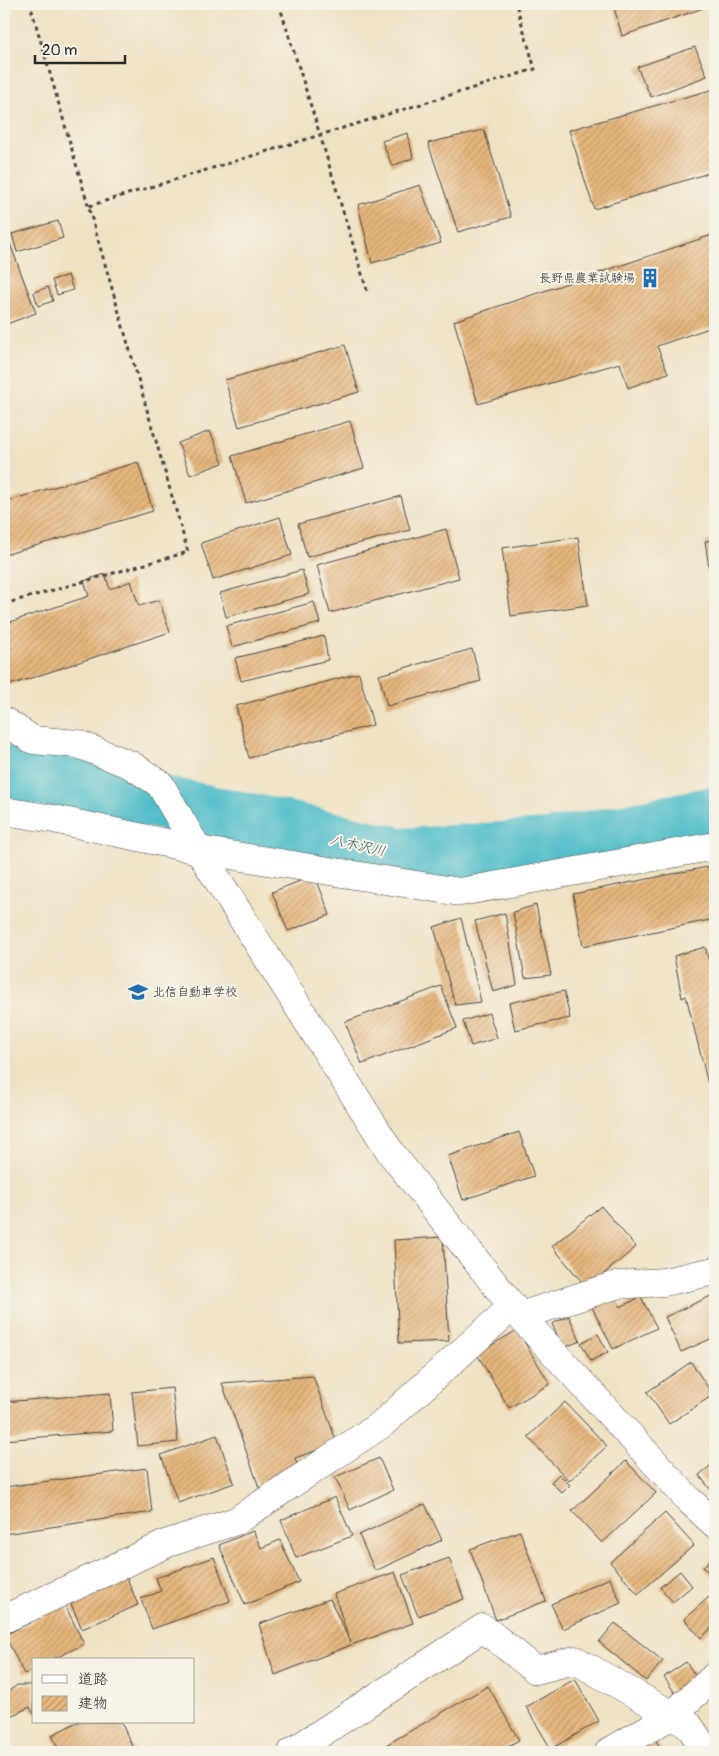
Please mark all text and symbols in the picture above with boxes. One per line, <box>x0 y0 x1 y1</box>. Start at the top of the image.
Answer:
scale bar <box>35 32 125 64</box>
text: 20 m <box>42 41 77 60</box>
building icon: 長野県農業試験場 <box>639 267 661 289</box>
place label: 長野県農業試験場 <box>539 271 635 286</box>
water label: 八木沢川 <box>329 831 387 860</box>
school or university icon: 北信自動車学校 <box>127 981 149 1003</box>
place label: 北信自動車学校 <box>153 985 237 1000</box>
legend <box>32 1658 195 1724</box>
text: 道路 <box>78 1670 108 1689</box>
text: 建物 <box>78 1694 108 1713</box>

